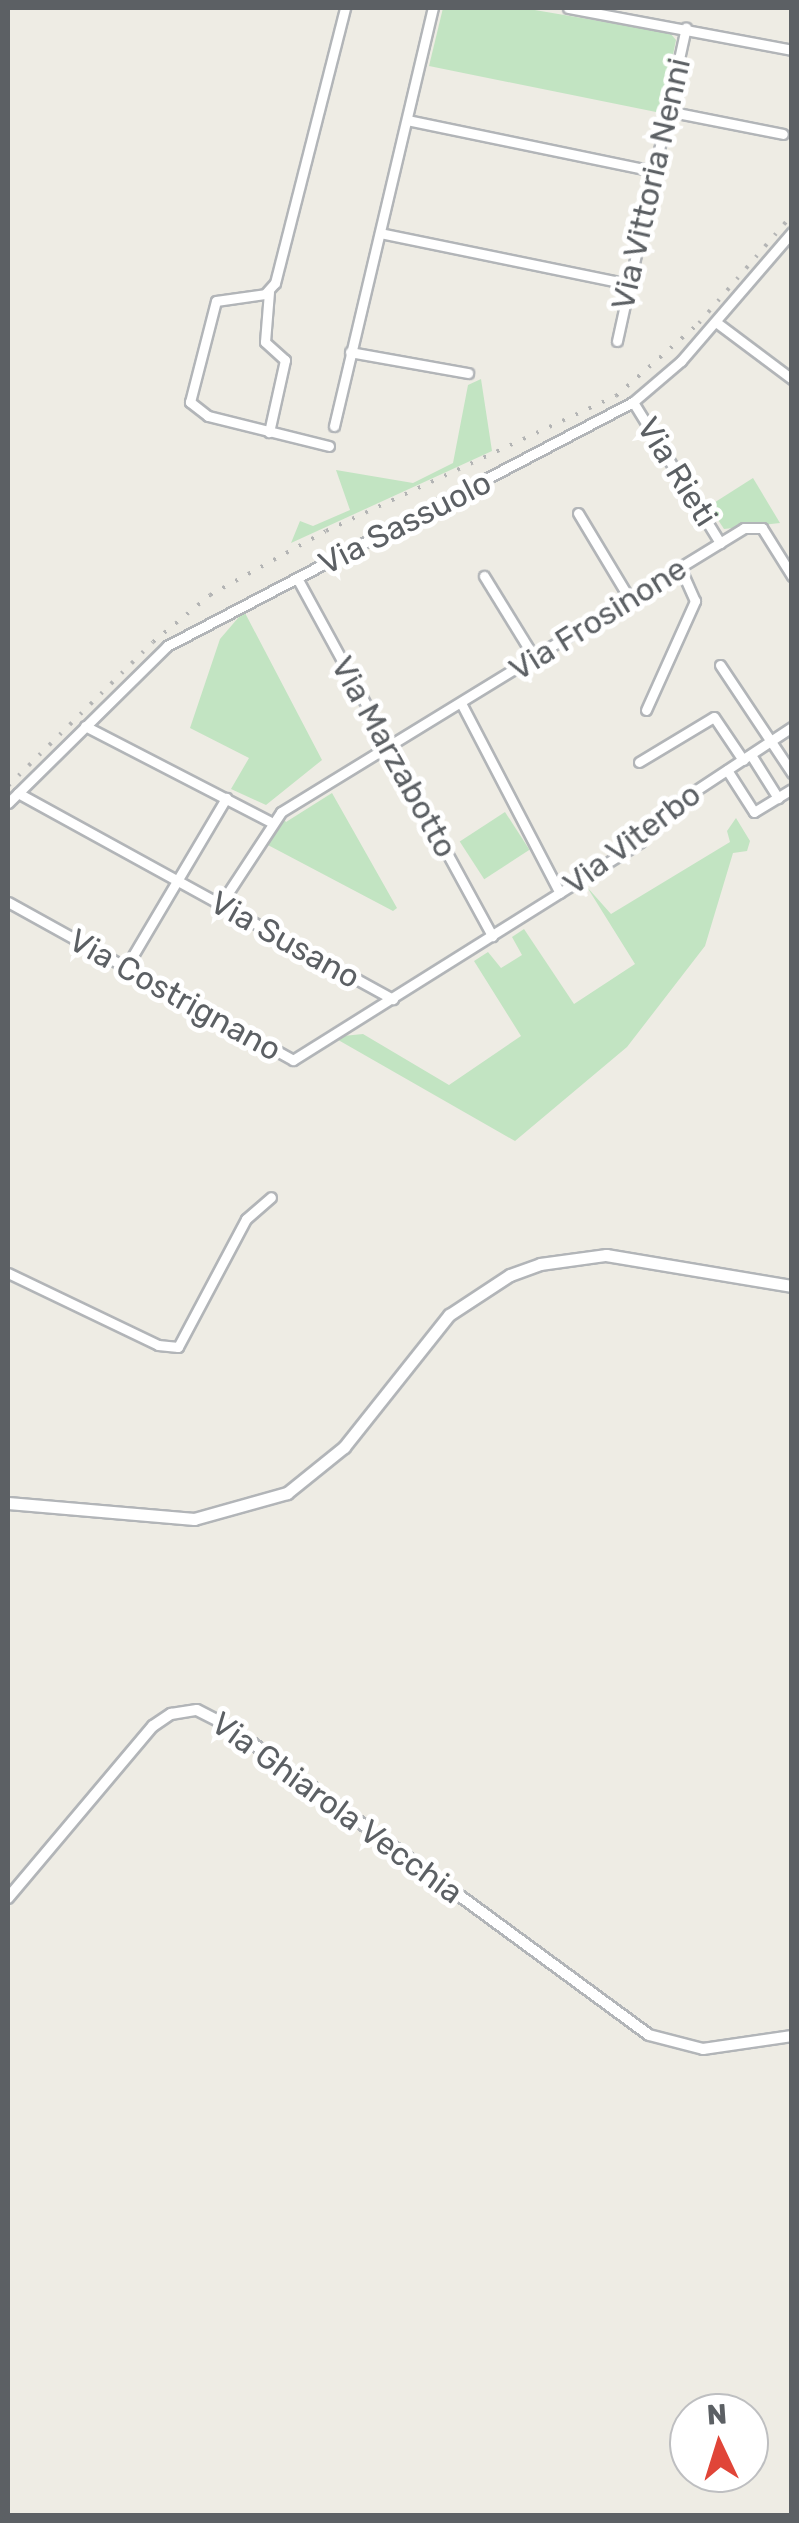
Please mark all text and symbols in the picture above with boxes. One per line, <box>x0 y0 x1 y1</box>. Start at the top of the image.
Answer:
street label: Via Vittoria Nenni <box>603 54 699 314</box>
street label: Via Rieti <box>629 411 725 533</box>
street label: Via Sassuolo <box>312 463 498 583</box>
street label: Via Frosinone <box>502 549 694 689</box>
street label: Via Marzabotto <box>323 650 465 864</box>
street label: Via Viterbo <box>555 775 709 903</box>
street label: Via Susano <box>204 883 366 997</box>
street label: Via Costrignano <box>62 921 288 1069</box>
street label: Via Ghiarola Vecchia <box>204 1704 470 1912</box>
north arrow <box>669 2393 769 2493</box>
text: N <box>706 2397 728 2432</box>

